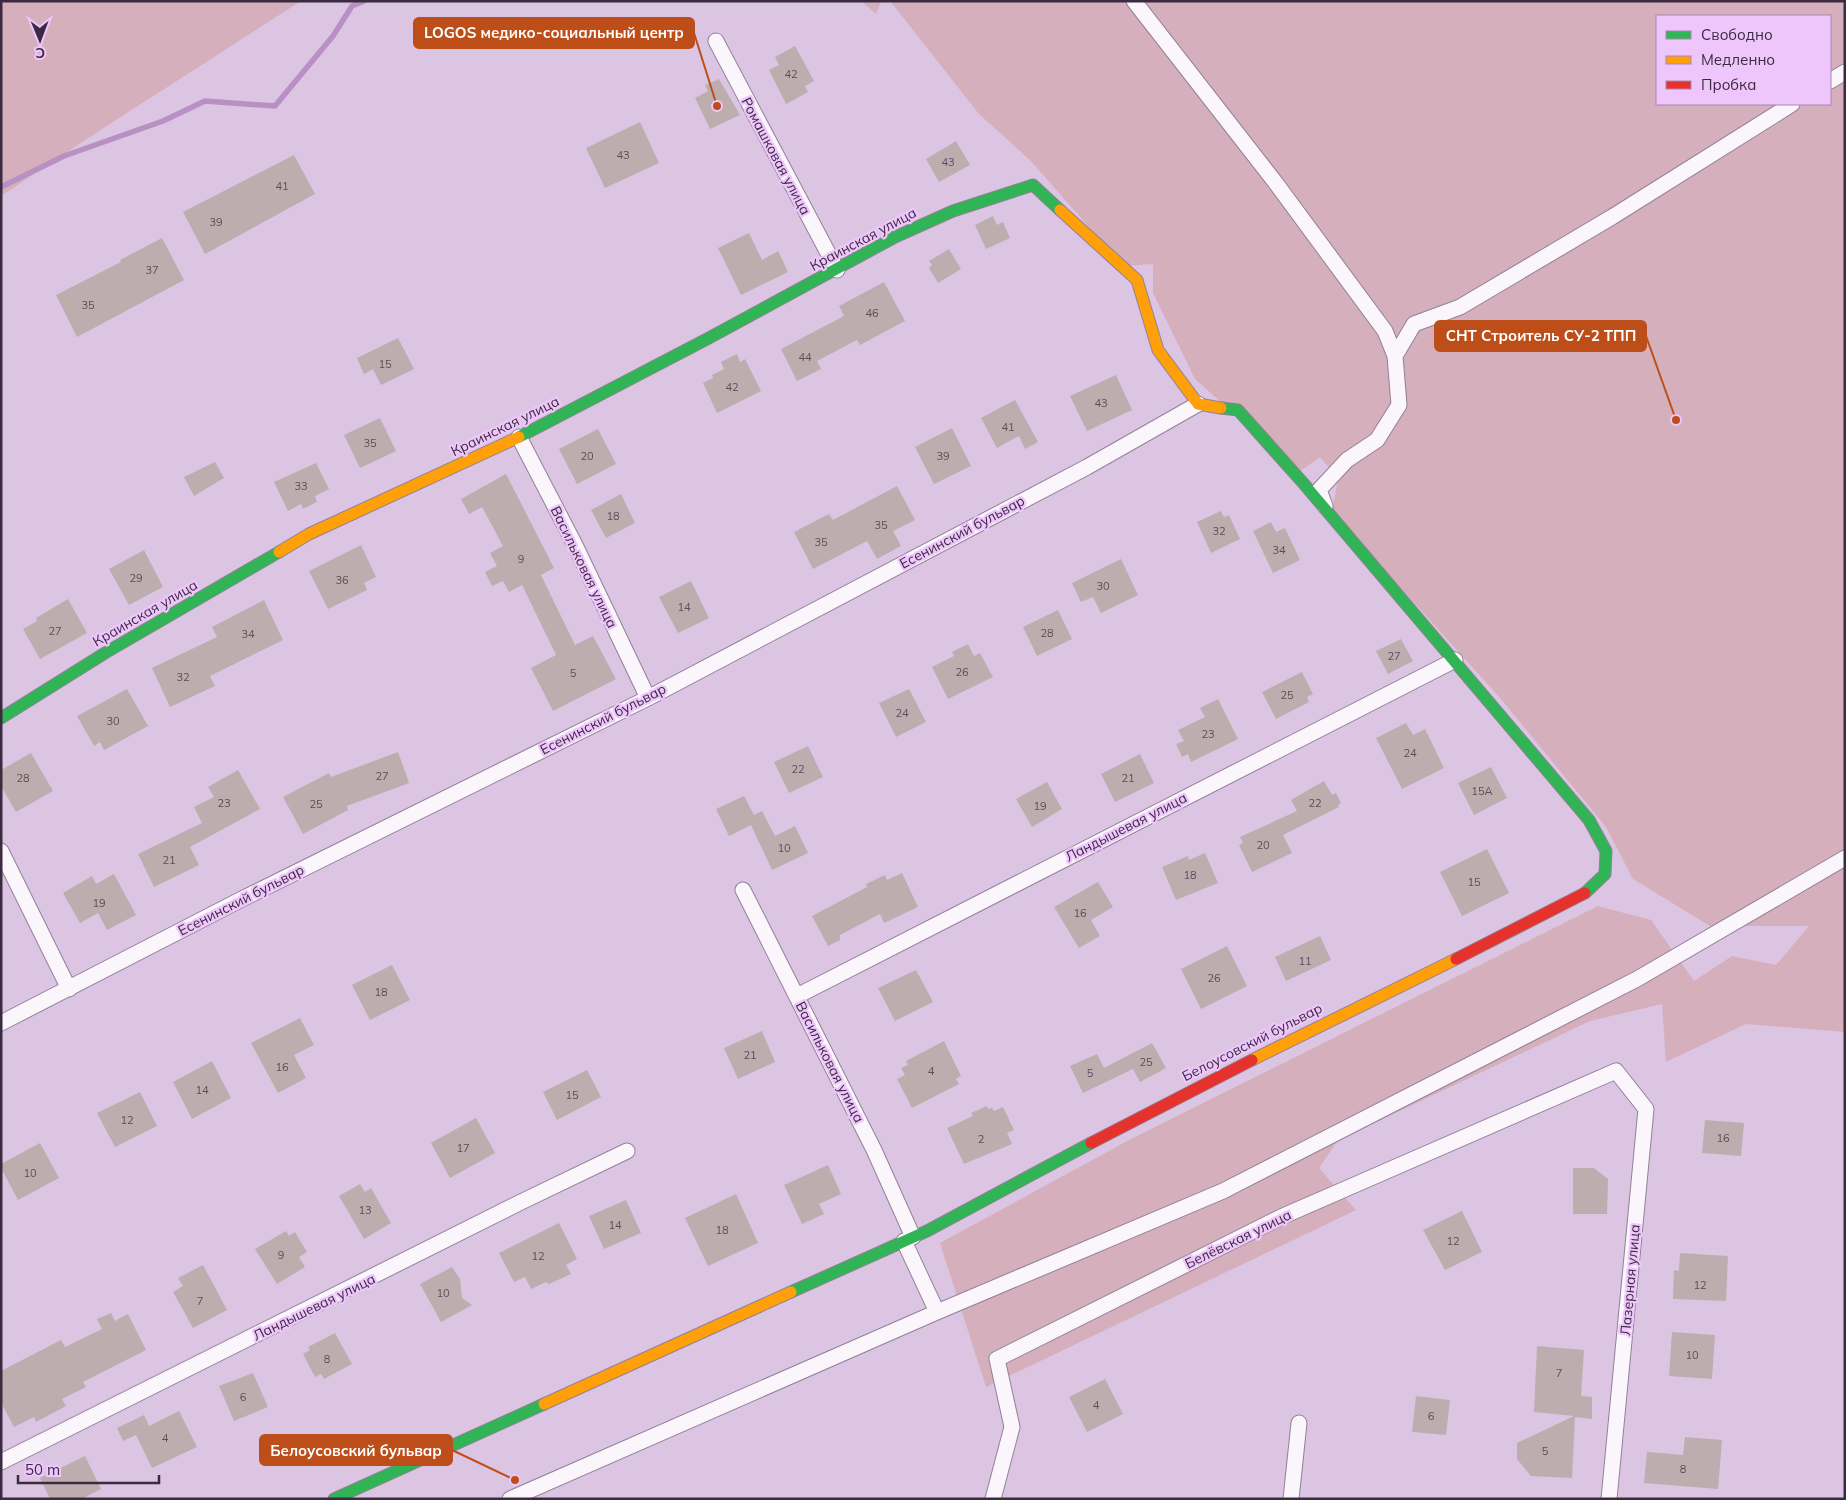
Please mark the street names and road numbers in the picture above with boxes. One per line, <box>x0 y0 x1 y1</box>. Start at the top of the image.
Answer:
street label: Ромашковая улица <box>737 94 815 218</box>
street label: Краинская улица <box>807 203 919 275</box>
street label: Краинская улица <box>448 392 562 460</box>
street label: Есенинский бульвар <box>896 491 1028 573</box>
street label: Васильковая улица <box>547 503 621 631</box>
street label: Краинская улица <box>89 576 201 650</box>
street label: Есенинский бульвар <box>537 679 669 759</box>
street label: Ландышевая улица <box>1062 789 1190 865</box>
street label: Есенинский бульвар <box>175 860 307 940</box>
street label: Васильковая улица <box>792 998 868 1126</box>
street label: Белоусовский бульвар <box>1179 999 1325 1085</box>
street label: Белёвская улица <box>1182 1205 1294 1273</box>
street label: Лазерная улица <box>1616 1224 1644 1336</box>
street label: Ландышевая улица <box>250 1269 378 1345</box>

